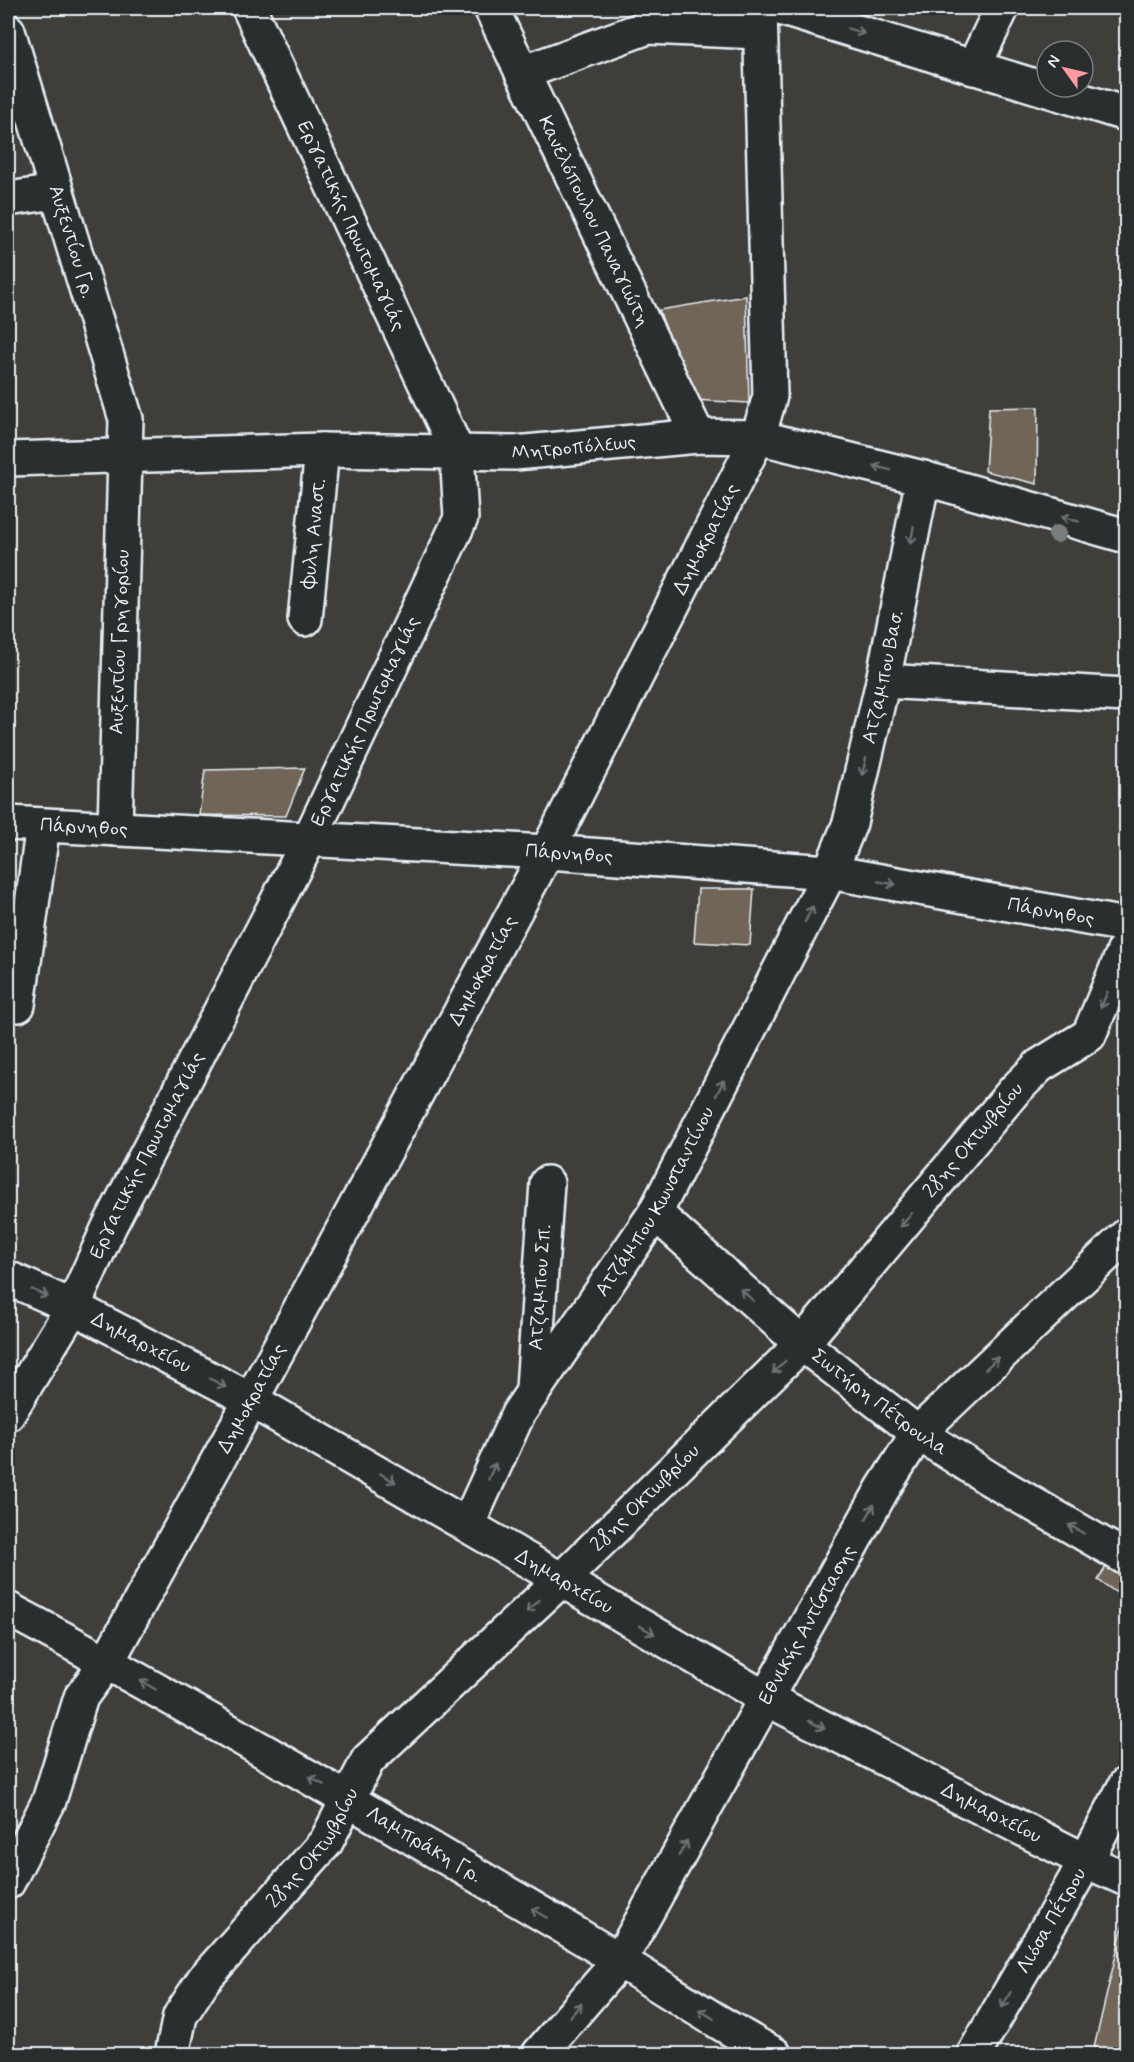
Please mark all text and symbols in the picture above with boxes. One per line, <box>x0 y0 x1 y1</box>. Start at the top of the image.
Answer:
one-way arrow <box>846 26 865 37</box>
north arrow <box>1035 39 1095 99</box>
text: N <box>1042 51 1065 72</box>
street label: Κανελόπουλου Παναγιώτη <box>532 111 657 332</box>
street label: Εργατικής Πρωτομαγιάς <box>290 116 412 336</box>
street label: Αυξεντίου Γρ. <box>42 182 102 301</box>
street label: Μητροπόλεως <box>510 428 637 467</box>
one-way arrow <box>873 461 892 473</box>
street label: Φυλη Αναστ. <box>295 477 333 591</box>
street label: Δημοκρατίας <box>666 479 746 599</box>
one-way arrow <box>1061 513 1080 524</box>
one-way arrow <box>906 525 917 544</box>
street label: Αυξεντίου Γρηγορίου <box>103 549 137 735</box>
street label: Ατζαμπου Βασ. <box>855 608 910 746</box>
street label: Εργατικής Πρωτομαγιάς <box>304 611 426 831</box>
one-way arrow <box>857 757 869 776</box>
street label: Πάρνηθος <box>39 811 129 843</box>
street label: Πάρνηθος <box>525 837 614 870</box>
one-way arrow <box>877 877 897 888</box>
street label: Πάρνηθος <box>1005 891 1097 933</box>
one-way arrow <box>804 906 815 924</box>
street label: Δημοκρατίας <box>442 911 524 1031</box>
one-way arrow <box>1097 991 1108 1009</box>
street label: Εργατικής Πρωτομαγιάς <box>83 1047 211 1263</box>
street label: 28ης Οκτωβρίου <box>917 1076 1029 1204</box>
one-way arrow <box>715 1079 726 1097</box>
street label: Ατζάμπου Κωνσταντίνου <box>589 1102 721 1302</box>
one-way arrow <box>899 1212 913 1227</box>
street label: Ατζαμπου Σπ. <box>522 1223 558 1351</box>
one-way arrow <box>31 1287 49 1299</box>
one-way arrow <box>739 1288 754 1302</box>
street label: Δημαρχείου <box>86 1305 196 1380</box>
street label: Δημοκρατίας <box>211 1338 293 1458</box>
street label: Σωτήρη Πέτρουλα <box>806 1342 953 1462</box>
one-way arrow <box>985 1356 1000 1370</box>
one-way arrow <box>771 1360 786 1375</box>
one-way arrow <box>209 1377 226 1389</box>
street label: 28ης Οκτωβρίου <box>584 1438 706 1558</box>
one-way arrow <box>486 1462 498 1480</box>
one-way arrow <box>379 1473 396 1485</box>
one-way arrow <box>864 1504 876 1521</box>
one-way arrow <box>1068 1522 1085 1534</box>
street label: Εθνικής Αντίστασης <box>752 1540 862 1709</box>
street label: Δημαρχείου <box>510 1542 618 1621</box>
one-way arrow <box>526 1599 541 1613</box>
one-way arrow <box>638 1624 655 1636</box>
one-way arrow <box>140 1679 157 1691</box>
one-way arrow <box>808 1719 825 1731</box>
one-way arrow <box>309 1775 326 1787</box>
street label: Δημαρχείου <box>937 1776 1046 1850</box>
street label: 28ης Οκτωβρίου <box>260 1783 365 1914</box>
street label: Λαμπράκη Γρ. <box>361 1800 487 1889</box>
one-way arrow <box>677 1840 689 1857</box>
street label: Λιόσα Πέτρου <box>1010 1863 1093 1979</box>
one-way arrow <box>531 1906 548 1918</box>
one-way arrow <box>1000 1991 1012 2008</box>
one-way arrow <box>570 2002 583 2018</box>
one-way arrow <box>698 2008 715 2020</box>

